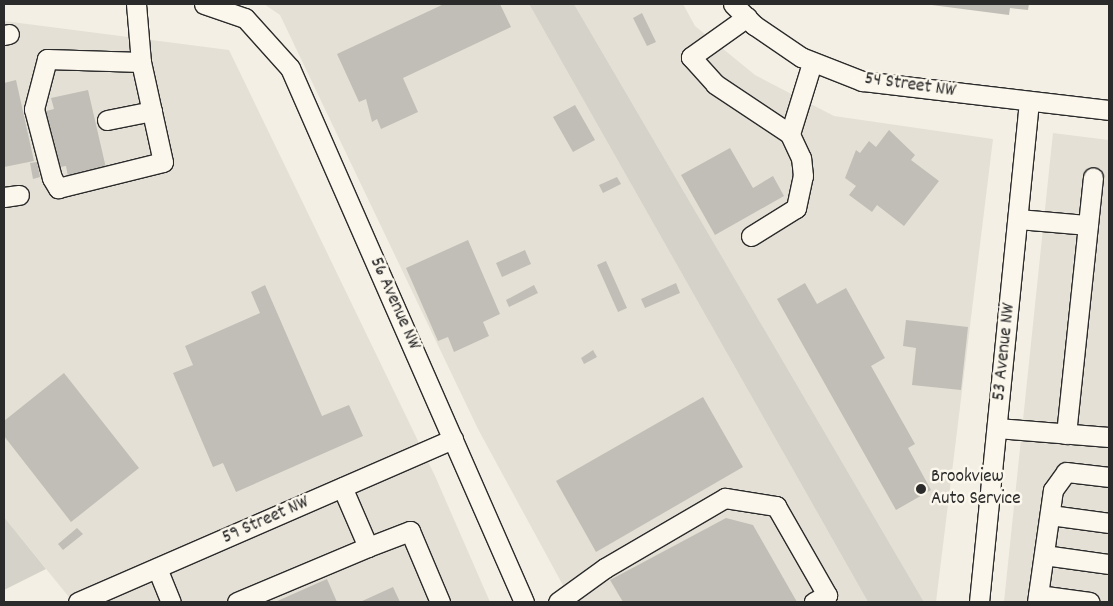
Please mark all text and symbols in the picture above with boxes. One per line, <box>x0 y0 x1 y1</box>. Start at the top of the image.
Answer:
street label: 54 Street NW <box>863 68 957 104</box>
street label: 56 Avenue NW <box>363 254 425 354</box>
street label: 53 Avenue NW <box>989 302 1021 402</box>
place label: Brookview Auto Service <box>931 467 1021 511</box>
marker: Brookview Auto Service <box>915 483 927 495</box>
street label: 59 Street NW <box>219 492 313 550</box>

